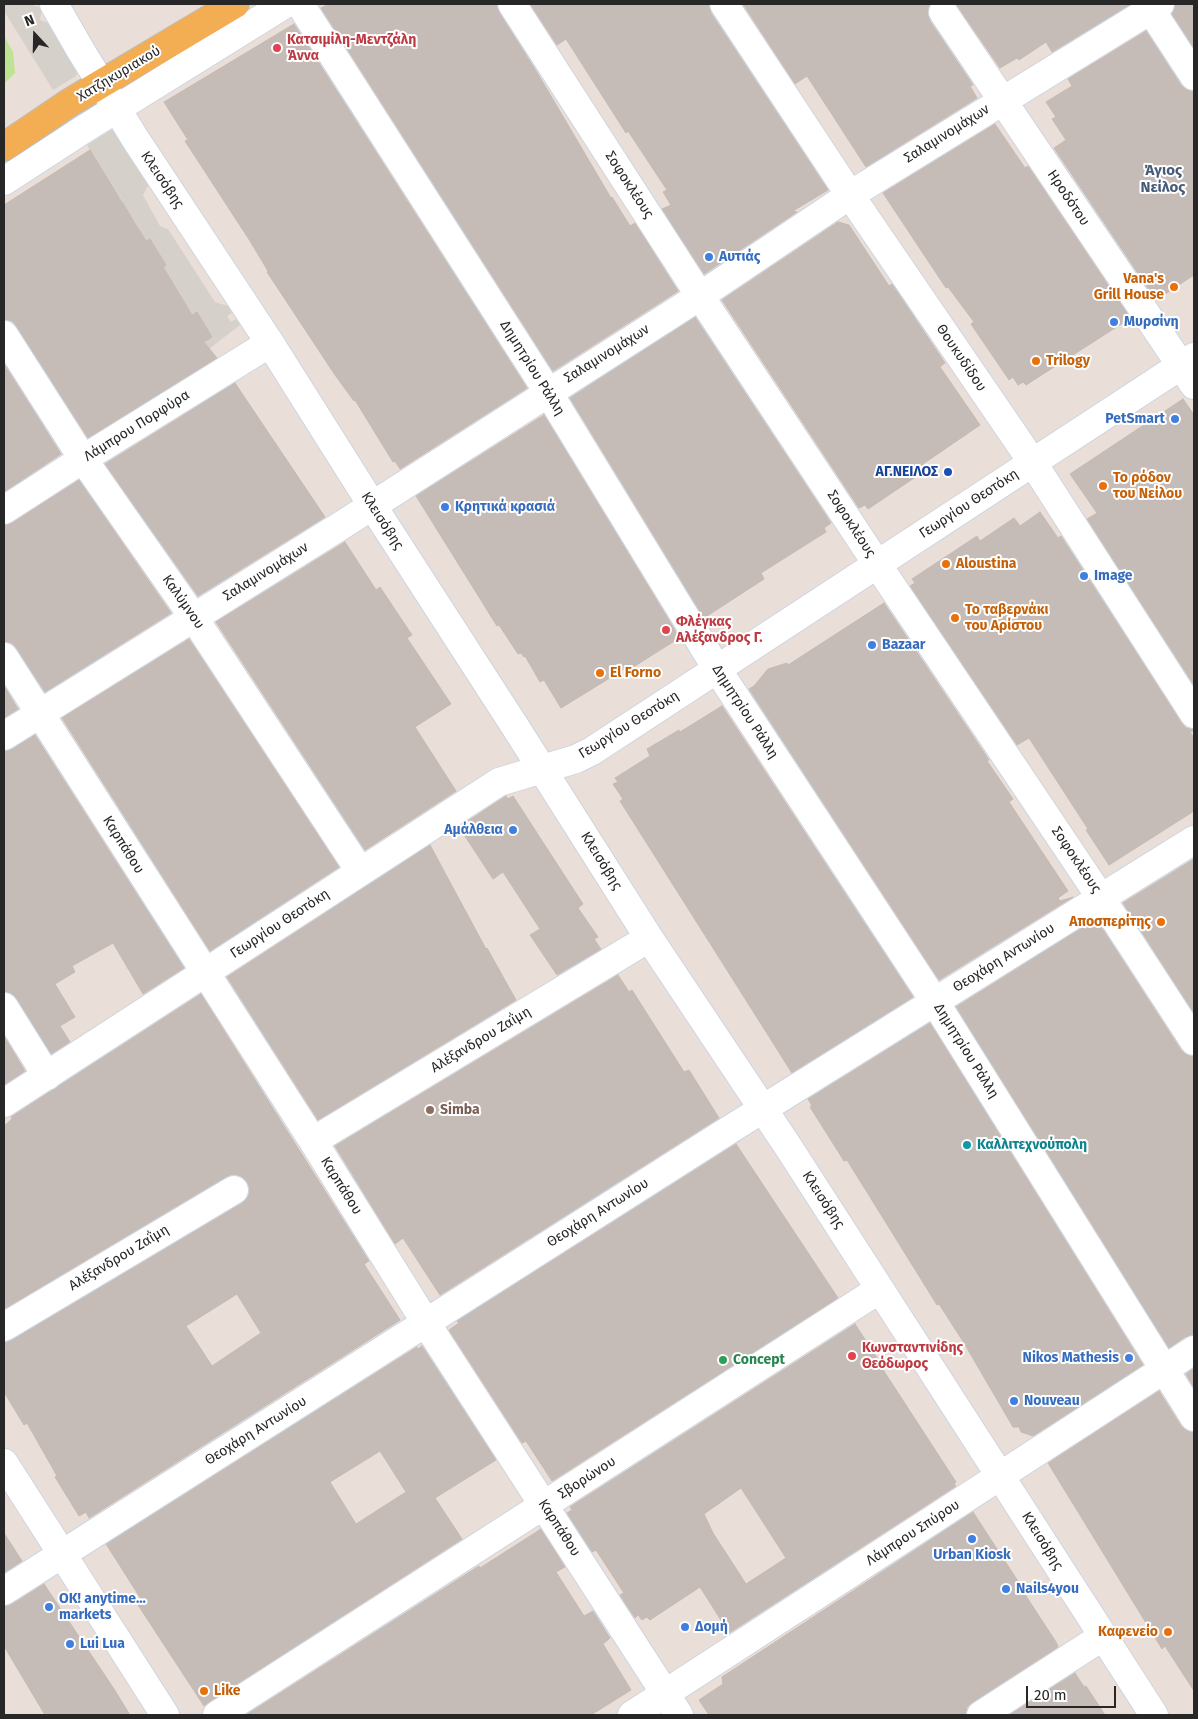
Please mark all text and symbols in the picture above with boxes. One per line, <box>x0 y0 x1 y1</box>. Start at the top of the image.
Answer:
north arrow <box>10 10 60 60</box>
text: N <box>22 11 37 30</box>
place label: Κατσιμίλη-Μεντζάλη Άννα <box>287 32 416 64</box>
street label: Χατζηκυριακού <box>74 42 164 106</box>
marker: Κατσιμίλη-Μεντζάλη Άννα <box>271 42 283 54</box>
street label: Σαλαμινομάχων <box>901 101 993 167</box>
street label: Κλεισόβης <box>137 148 187 212</box>
street label: Σοφοκλέους <box>601 148 657 222</box>
district label: Άγιος Νείλος <box>1140 162 1186 197</box>
street label: Ηροδότου <box>1043 167 1093 229</box>
place label: Αυτιάς <box>719 249 760 265</box>
marker: Αυτιάς <box>703 251 715 263</box>
place label: Vana's Grill House <box>1094 271 1164 304</box>
marker: Vana's Grill House <box>1168 281 1180 293</box>
place label: Μυρσίνη <box>1124 314 1179 330</box>
marker: Μυρσίνη <box>1108 316 1120 328</box>
street label: Δημητρίου Ράλλη <box>496 317 568 419</box>
street label: Σαλαμινομάχων <box>561 321 653 387</box>
street label: Θουκυδίδου <box>932 321 990 395</box>
place label: Trilogy <box>1046 353 1090 369</box>
marker: Trilogy <box>1030 355 1042 367</box>
street label: Λάμπρου Πορφύρα <box>81 387 193 465</box>
place label: PetSmart <box>1105 411 1165 427</box>
marker: PetSmart <box>1169 413 1181 425</box>
place label: ΑΓ.ΝΕΙΛΟΣ <box>876 464 938 480</box>
street label: Γεωργίου Θεοτόκη <box>916 466 1022 542</box>
marker: ΑΓ.ΝΕΙΛΟΣ <box>942 466 954 478</box>
place label: Το ρόδον του Νείλου <box>1113 470 1182 502</box>
marker: Το ρόδον του Νείλου <box>1097 480 1109 492</box>
street label: Σοφοκλέους <box>823 487 879 561</box>
street label: Κλεισόβης <box>357 489 407 553</box>
place label: Κρητικά κρασιά <box>455 499 555 515</box>
marker: Κρητικά κρασιά <box>439 501 451 513</box>
street label: Σαλαμινομάχων <box>220 539 312 605</box>
place label: Aloustina <box>956 556 1016 572</box>
marker: Aloustina <box>940 558 952 570</box>
place label: Image <box>1094 568 1133 584</box>
marker: Image <box>1078 570 1090 582</box>
street label: Καλύμνου <box>158 572 208 632</box>
place label: Το ταβερνάκι του Αρίστου <box>965 602 1048 634</box>
marker: Το ταβερνάκι του Αρίστου <box>949 612 961 624</box>
place label: Φλέγκας Αλέξανδρος Γ. <box>676 614 763 646</box>
marker: Φλέγκας Αλέξανδρος Γ. <box>660 624 672 636</box>
place label: Bazaar <box>882 637 925 653</box>
marker: Bazaar <box>866 639 878 651</box>
street label: Δημητρίου Ράλλη <box>708 662 782 762</box>
place label: El Forno <box>610 665 661 681</box>
marker: El Forno <box>594 667 606 679</box>
street label: Γεωργίου Θεοτόκη <box>576 687 682 763</box>
street label: Καρπάθου <box>99 813 147 877</box>
place label: Αμάλθεια <box>444 822 503 838</box>
marker: Αμάλθεια <box>507 824 519 836</box>
street label: Σοφοκλέους <box>1048 824 1104 896</box>
street label: Κλεισόβης <box>577 829 625 893</box>
street label: Γεωργίου Θεοτόκη <box>227 886 333 962</box>
place label: Αποσπερίτης <box>1069 914 1151 930</box>
marker: Αποσπερίτης <box>1155 916 1167 928</box>
street label: Θεοχάρη Αντωνίου <box>950 920 1058 996</box>
street label: Δημητρίου Ράλλη <box>930 1000 1002 1102</box>
street label: Αλέξανδρου Ζαΐμη <box>428 1004 534 1076</box>
place label: Simba <box>440 1102 480 1118</box>
marker: Simba <box>424 1104 436 1116</box>
place label: Καλλιτεχνούπολη <box>977 1137 1087 1153</box>
marker: Καλλιτεχνούπολη <box>961 1139 973 1151</box>
street label: Καρπάθου <box>317 1154 365 1218</box>
street label: Κλεισόβης <box>798 1168 848 1232</box>
street label: Θεοχάρη Αντωνίου <box>544 1175 652 1251</box>
street label: Αλέξανδρου Ζαΐμη <box>66 1222 172 1294</box>
place label: Κωνσταντινίδης Θεόδωρος <box>862 1340 963 1372</box>
marker: Κωνσταντινίδης Θεόδωρος <box>846 1350 858 1362</box>
place label: Nikos Mathesis <box>1023 1350 1119 1366</box>
place label: Concept <box>733 1352 785 1368</box>
marker: Nikos Mathesis <box>1123 1352 1135 1364</box>
marker: Concept <box>717 1354 729 1366</box>
street label: Θεοχάρη Αντωνίου <box>202 1393 310 1469</box>
place label: Nouveau <box>1024 1393 1080 1409</box>
marker: Nouveau <box>1008 1395 1020 1407</box>
street label: Σβορώνου <box>555 1453 619 1503</box>
street label: Καρπάθου <box>534 1496 584 1560</box>
street label: Λάμπρου Σπύρου <box>863 1496 963 1570</box>
street label: Κλεισόβης <box>1018 1509 1066 1573</box>
marker: Urban Kiosk <box>966 1533 978 1545</box>
place label: Urban Kiosk <box>933 1547 1011 1563</box>
place label: Nails4you <box>1016 1581 1079 1597</box>
marker: Nails4you <box>1000 1583 1012 1595</box>
place label: OK! anytime... markets <box>59 1591 146 1624</box>
marker: OK! anytime... markets <box>43 1601 55 1613</box>
place label: Δομή <box>695 1619 728 1635</box>
marker: Δομή <box>679 1621 691 1633</box>
place label: Καφενείο <box>1098 1624 1158 1640</box>
marker: Καφενείο <box>1162 1626 1174 1638</box>
place label: Lui Lua <box>80 1636 125 1652</box>
marker: Lui Lua <box>64 1638 76 1650</box>
scale bar <box>1028 1676 1118 1708</box>
place label: Like <box>214 1683 240 1699</box>
marker: Like <box>198 1685 210 1697</box>
text: 20 m <box>1034 1686 1067 1704</box>

